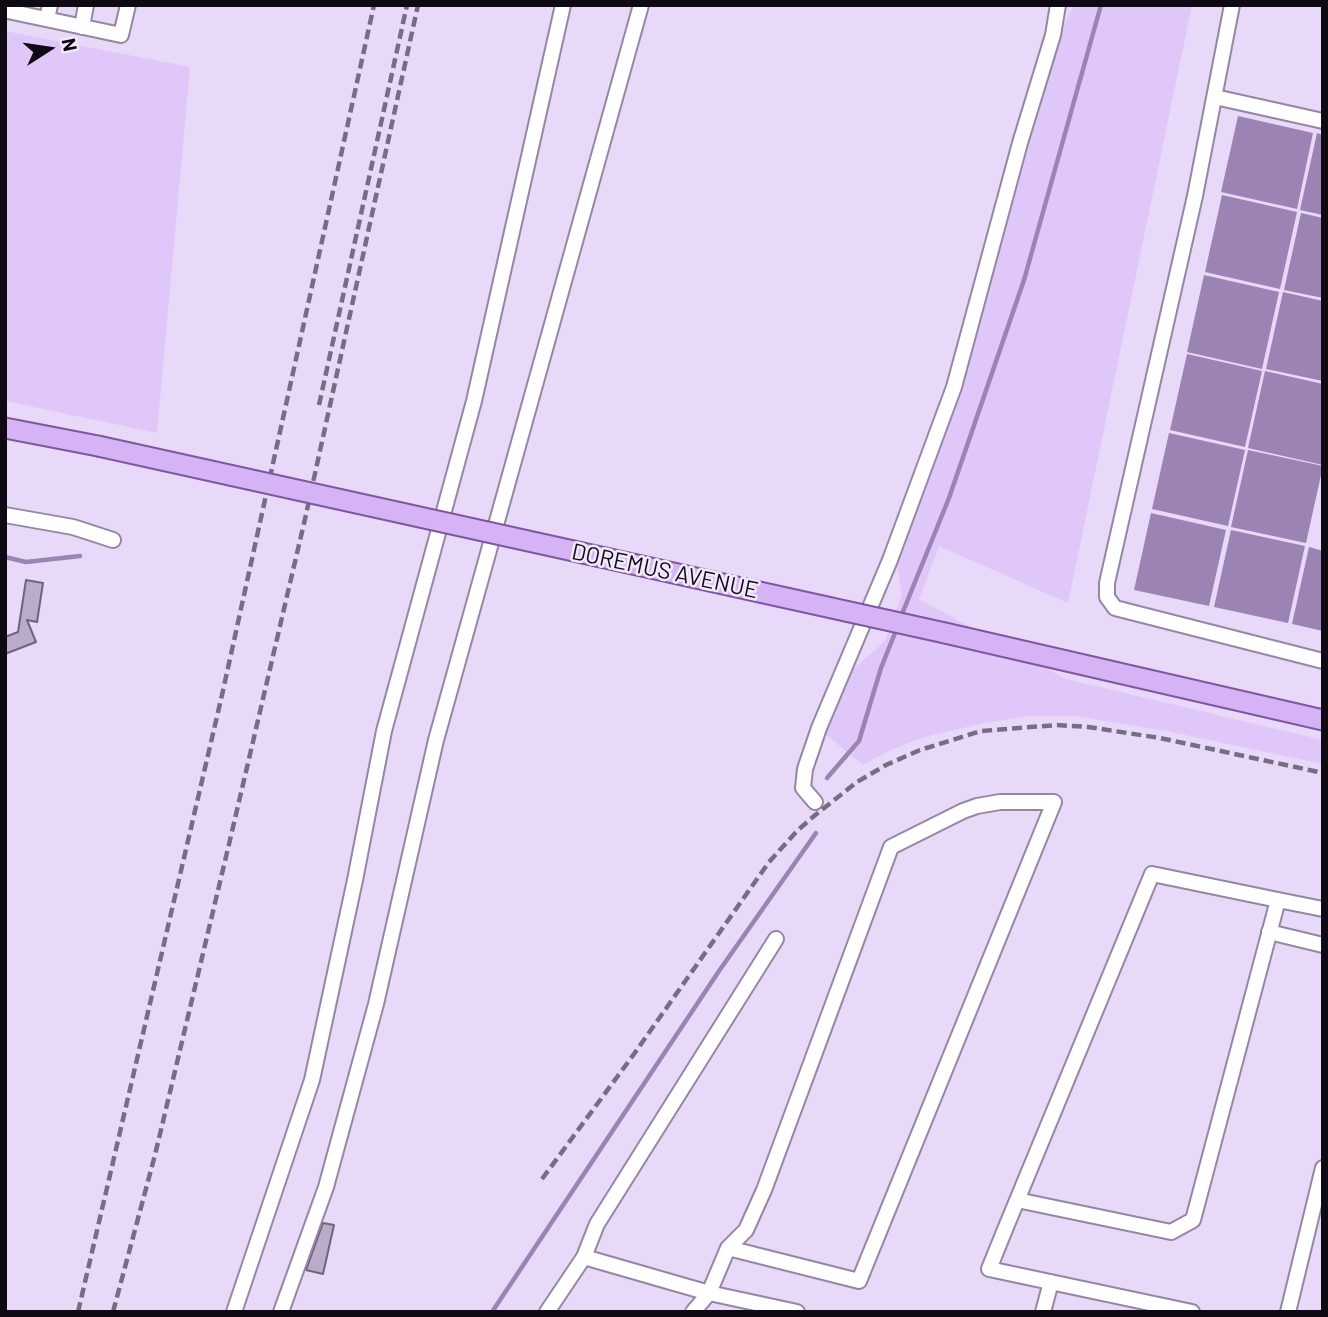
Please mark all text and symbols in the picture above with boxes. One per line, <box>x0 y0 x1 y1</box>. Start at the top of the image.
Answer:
north arrow <box>14 14 84 84</box>
text: N <box>57 36 83 53</box>
street label: DOREMUS AVENUE <box>569 538 761 604</box>

